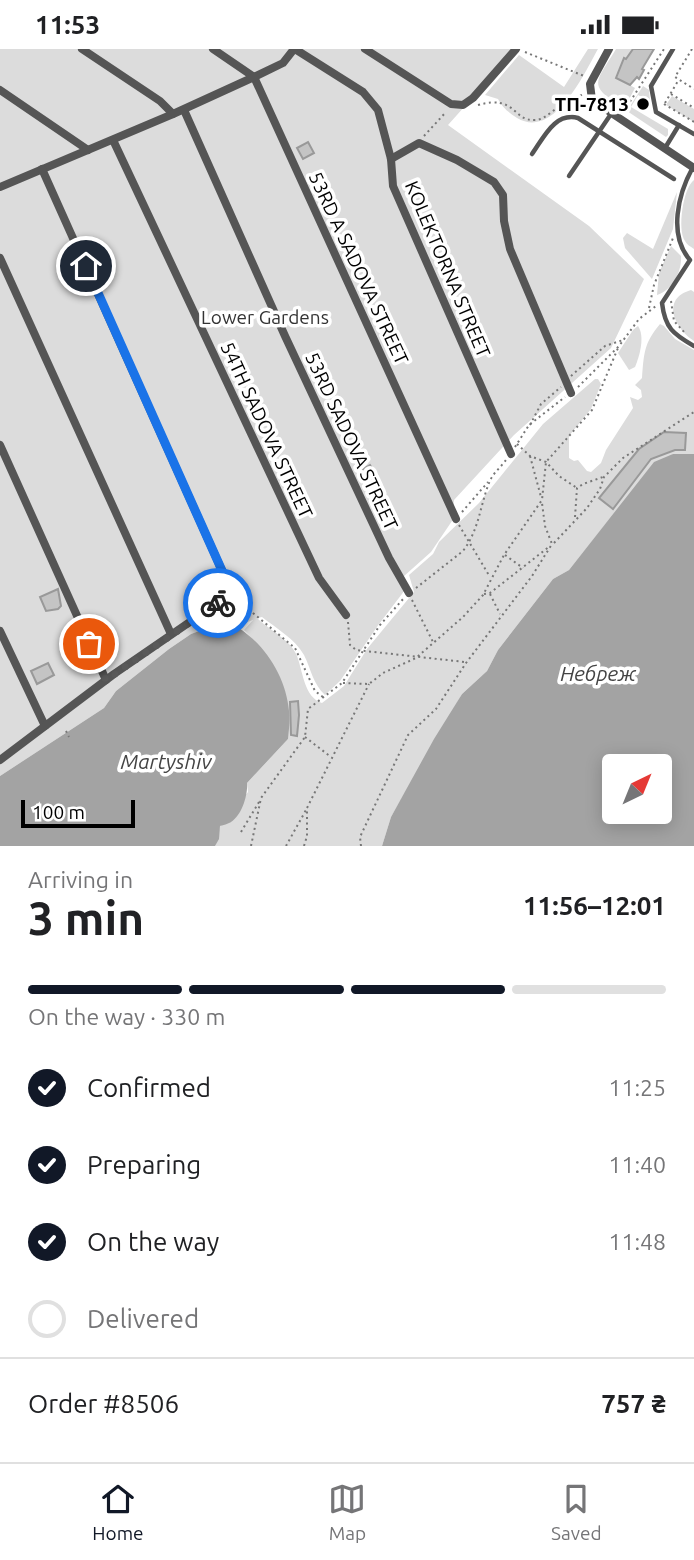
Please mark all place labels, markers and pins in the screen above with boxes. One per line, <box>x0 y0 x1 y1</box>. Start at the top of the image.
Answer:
place label: ТП-7813 <box>555 93 629 115</box>
marker: ТП-7813 <box>635 96 651 112</box>
pin <box>56 236 116 296</box>
pin <box>59 614 119 674</box>

